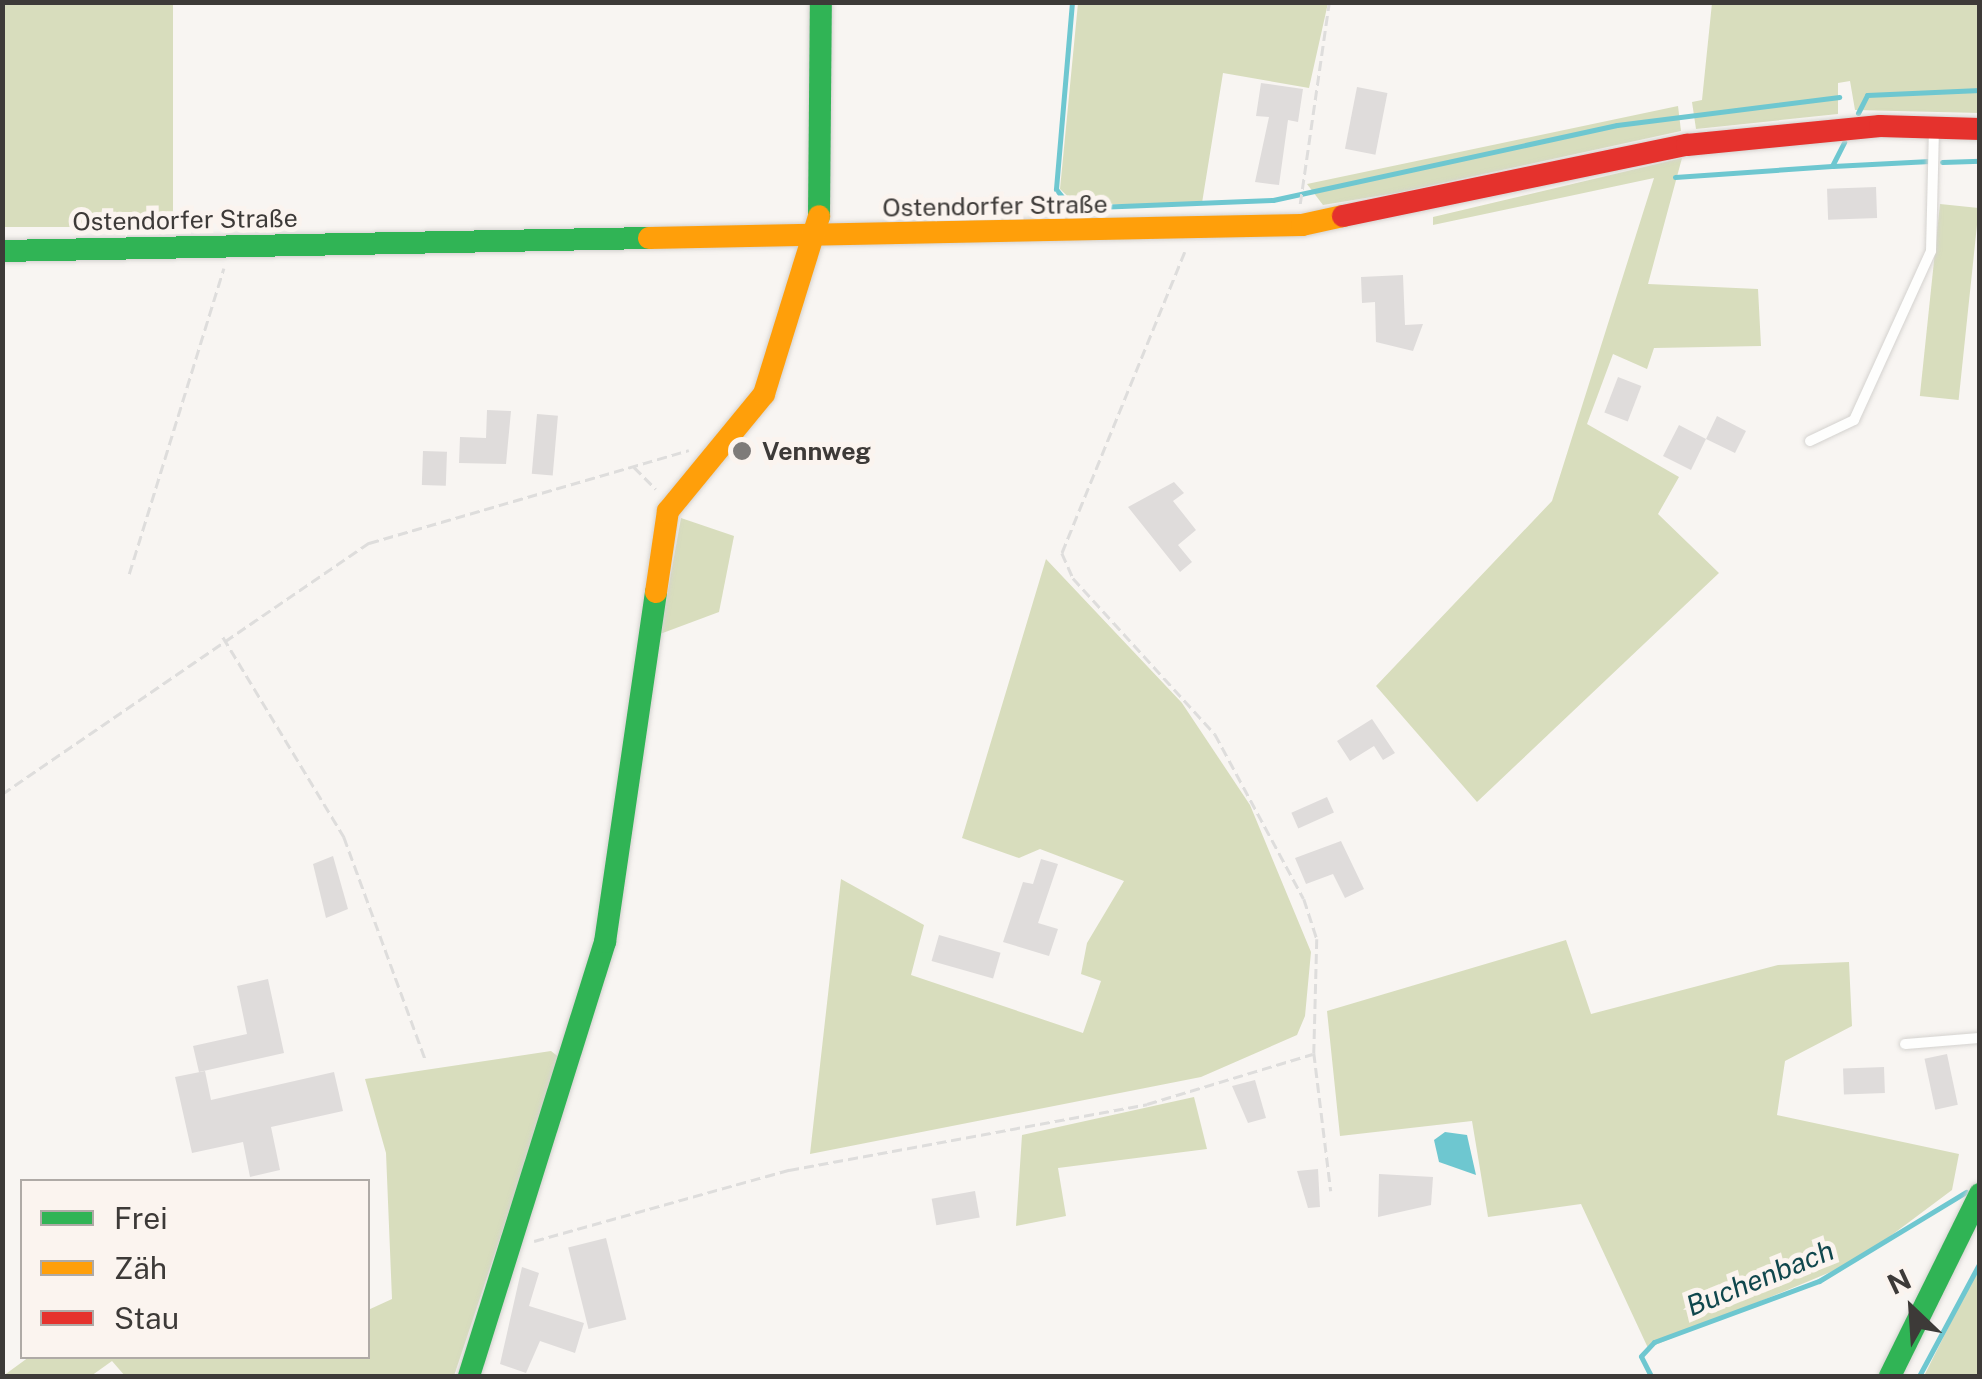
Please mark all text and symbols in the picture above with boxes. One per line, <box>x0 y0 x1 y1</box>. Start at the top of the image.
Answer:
street label: Ostendorfer Straße <box>882 189 1108 223</box>
street label: Ostendorfer Straße <box>72 203 298 237</box>
place label: Vennweg <box>762 436 871 466</box>
marker: Vennweg <box>731 440 753 462</box>
legend <box>20 1179 370 1359</box>
text: Frei <box>114 1200 168 1236</box>
water label: Buchenbach <box>1681 1233 1839 1323</box>
text: Zäh <box>114 1250 167 1286</box>
north arrow <box>1862 1259 1962 1359</box>
text: N <box>1882 1262 1916 1301</box>
text: Stau <box>114 1300 179 1336</box>

